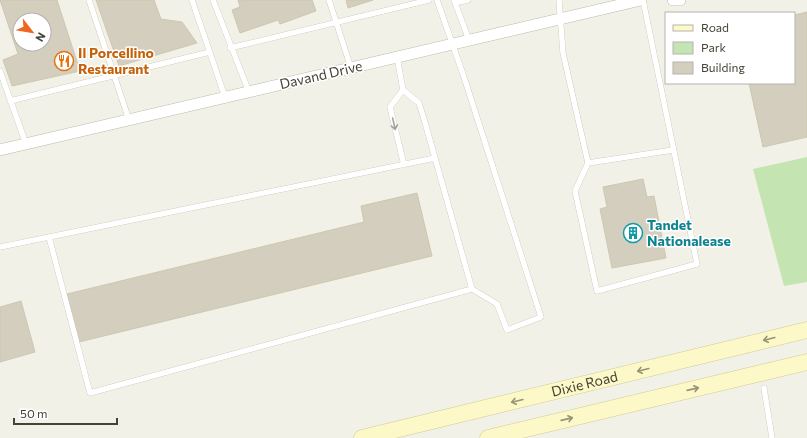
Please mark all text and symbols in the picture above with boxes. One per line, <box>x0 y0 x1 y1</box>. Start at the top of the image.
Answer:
north arrow <box>12 12 52 52</box>
legend <box>665 12 795 84</box>
text: Road <box>701 20 729 34</box>
text: N <box>33 31 49 44</box>
text: Park <box>701 40 727 54</box>
place label: Il Porcellino Restaurant <box>78 44 154 77</box>
restaurant icon: Il Porcellino Restaurant <box>53 50 75 72</box>
street label: Davand Drive <box>278 57 364 92</box>
text: Building <box>701 60 745 74</box>
one-way arrow <box>390 117 398 130</box>
place label: Tandet Nationalease <box>647 216 731 249</box>
building icon: Tandet Nationalease <box>622 222 644 244</box>
one-way arrow <box>763 336 776 344</box>
street label: Dixie Road <box>549 367 619 400</box>
one-way arrow <box>637 367 650 375</box>
one-way arrow <box>687 385 700 393</box>
one-way arrow <box>510 398 523 406</box>
scale bar <box>14 400 117 426</box>
text: 50 m <box>20 406 48 420</box>
one-way arrow <box>560 415 573 423</box>

